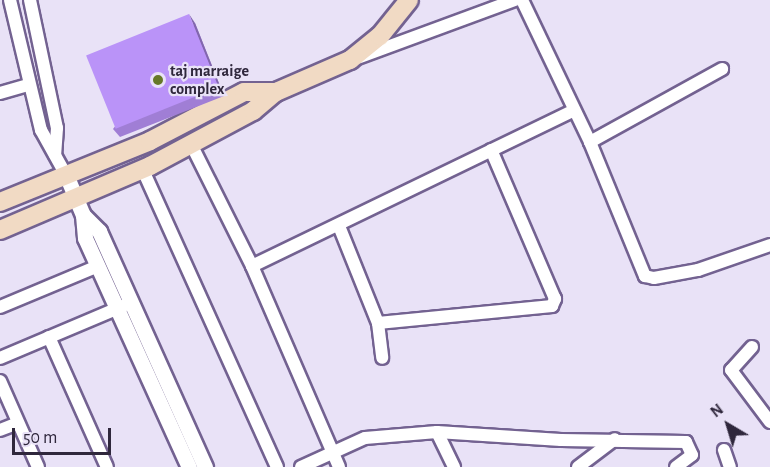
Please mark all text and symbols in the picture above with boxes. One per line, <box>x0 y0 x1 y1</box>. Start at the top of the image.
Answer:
place label: taj marraige complex <box>170 61 249 99</box>
marker: taj marraige complex <box>151 73 165 87</box>
north arrow <box>698 395 758 455</box>
text: N <box>708 401 726 421</box>
scale bar <box>15 416 114 454</box>
text: 50 m <box>23 429 57 447</box>

